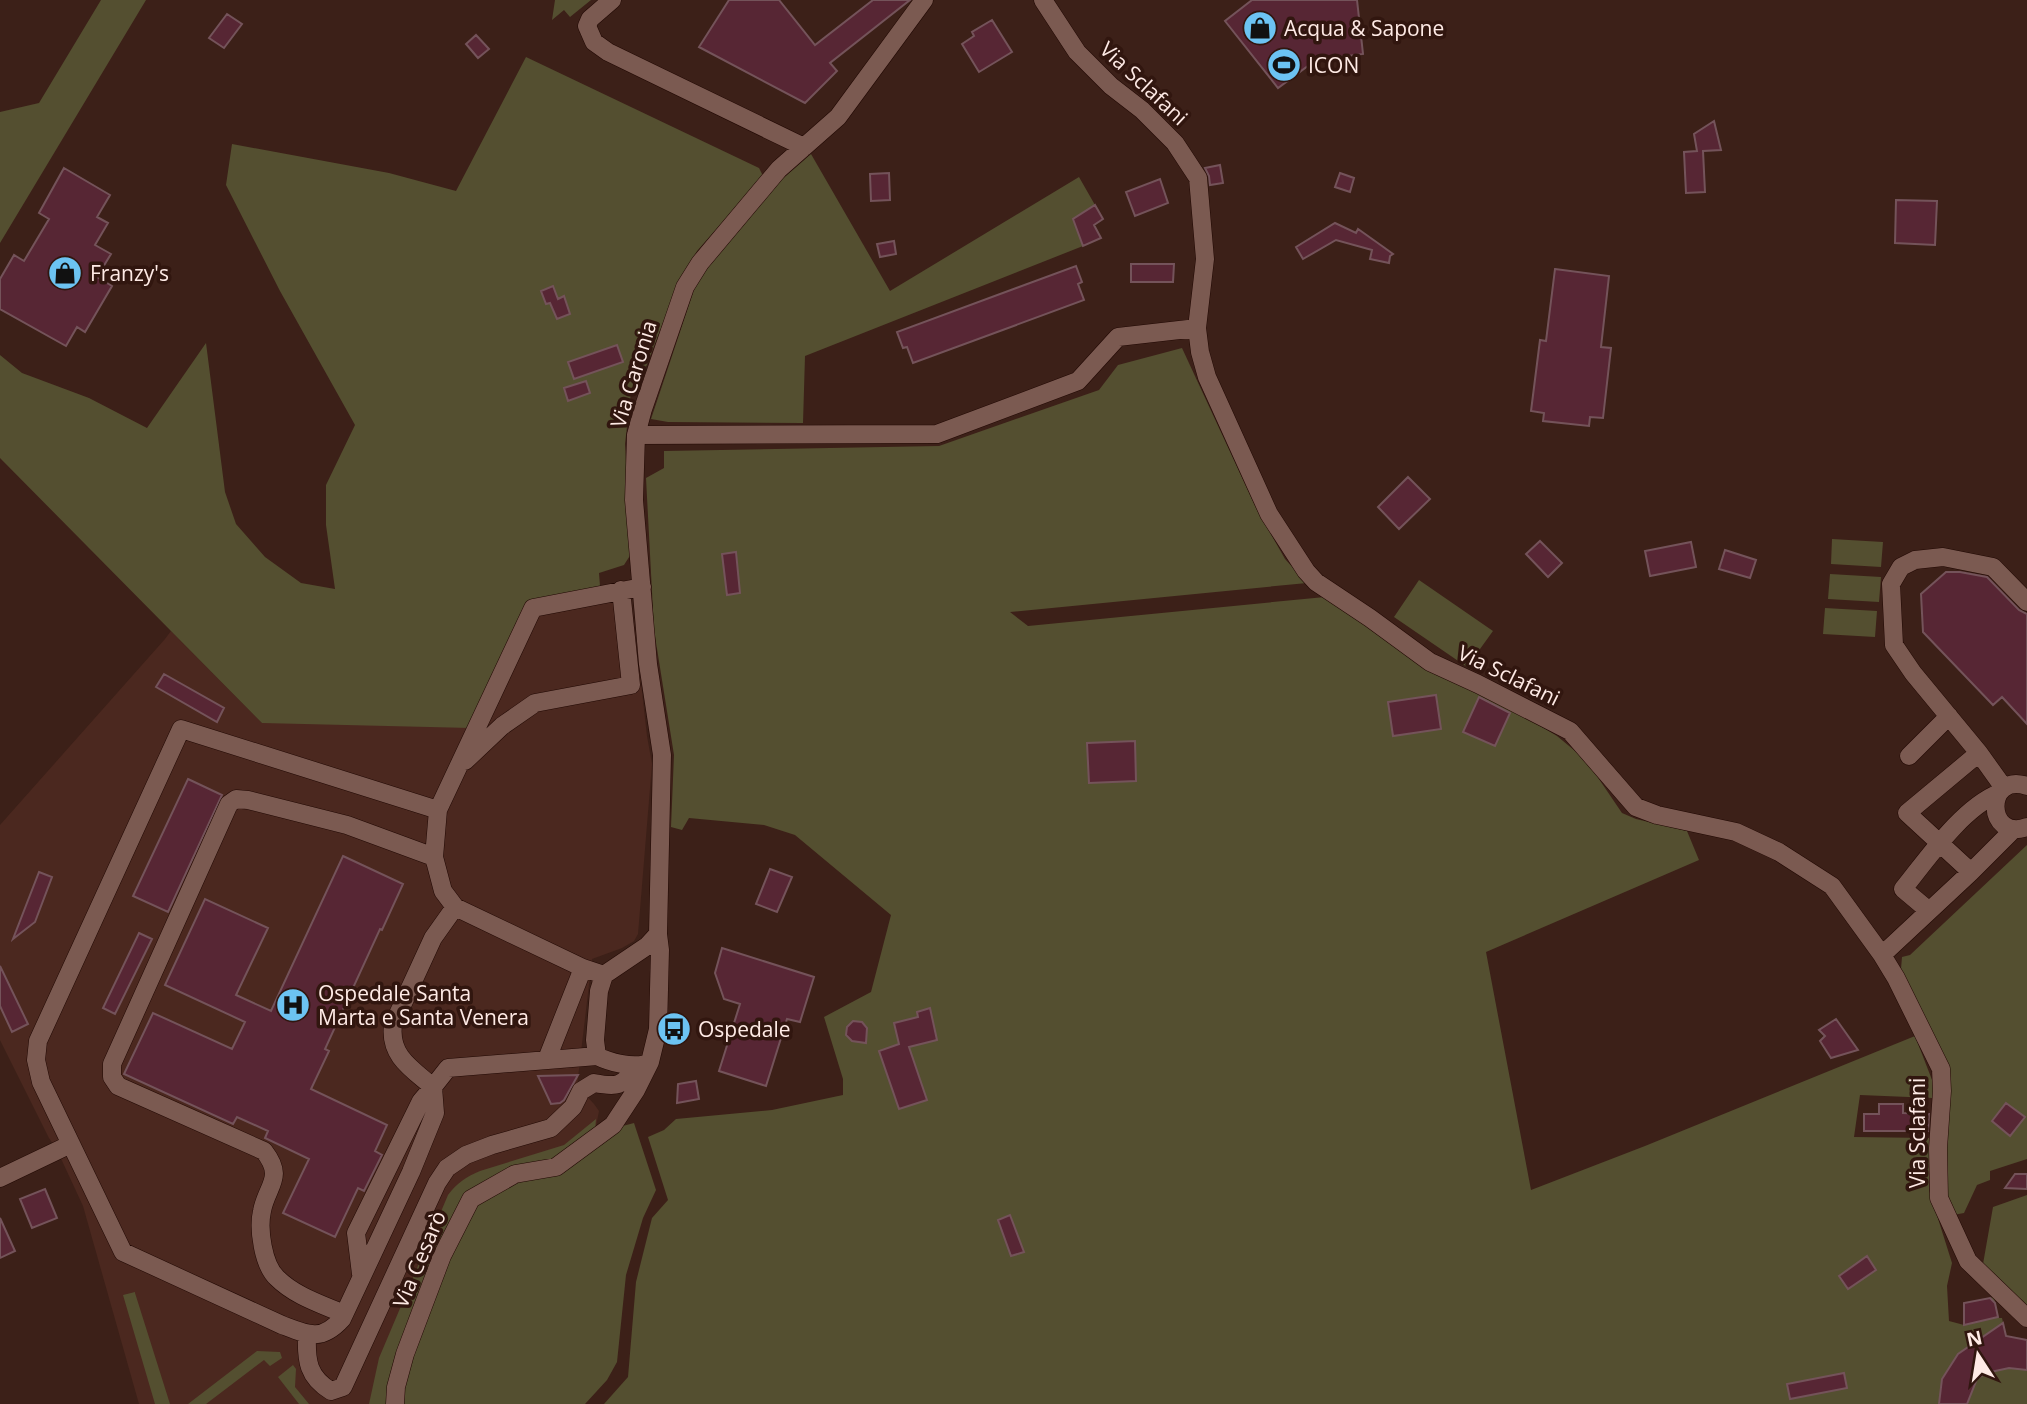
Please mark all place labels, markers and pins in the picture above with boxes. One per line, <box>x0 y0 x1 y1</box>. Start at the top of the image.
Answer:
shop icon: Acqua & Sapone <box>1241 9 1279 47</box>
place label: Acqua & Sapone <box>1284 14 1444 42</box>
sports icon: ICON <box>1265 46 1303 84</box>
place label: ICON <box>1308 51 1359 79</box>
shop icon: Franzy's <box>46 254 84 292</box>
place label: Franzy's <box>90 259 169 287</box>
place label: Ospedale Santa Marta e Santa Venera <box>318 979 529 1031</box>
hospital icon: Ospedale Santa Marta e Santa Venera <box>274 986 312 1024</box>
bus stop icon: Ospedale <box>655 1010 693 1048</box>
place label: Ospedale <box>698 1015 791 1043</box>

